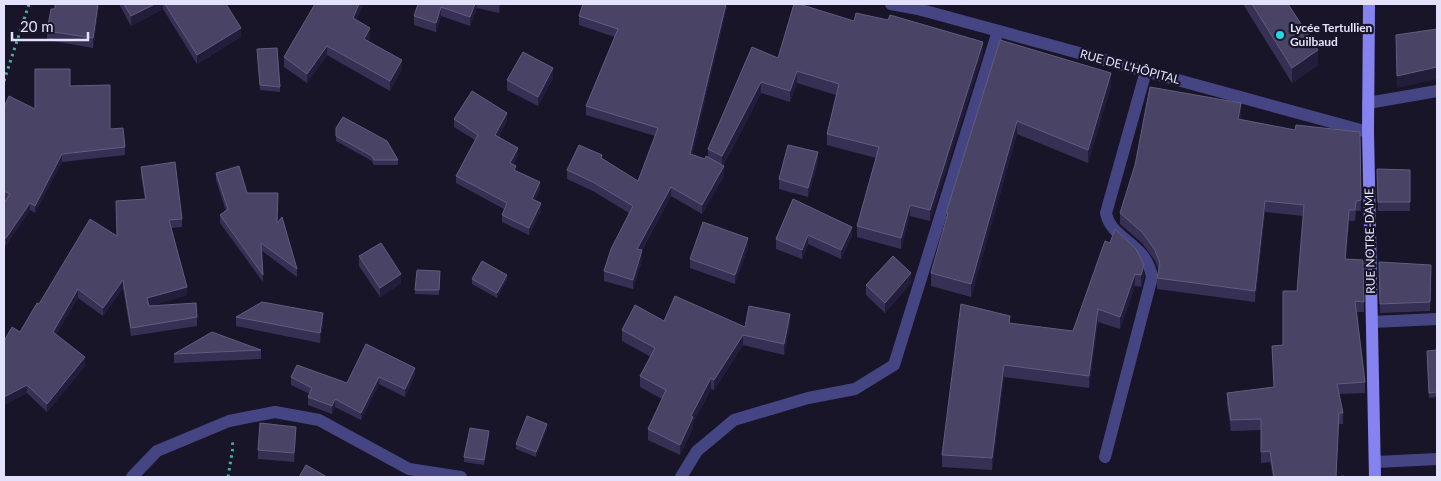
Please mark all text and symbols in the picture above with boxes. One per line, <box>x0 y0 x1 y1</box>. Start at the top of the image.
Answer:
scale bar <box>12 10 89 42</box>
text: 20 m <box>20 17 54 35</box>
place label: Lycée Tertullien Guilbaud <box>1290 20 1373 49</box>
marker: Lycée Tertullien Guilbaud <box>1274 29 1286 41</box>
street label: RUE DE L'HÔPITAL <box>1079 46 1182 87</box>
street label: RUE NOTRE-DAME <box>1361 188 1378 294</box>

